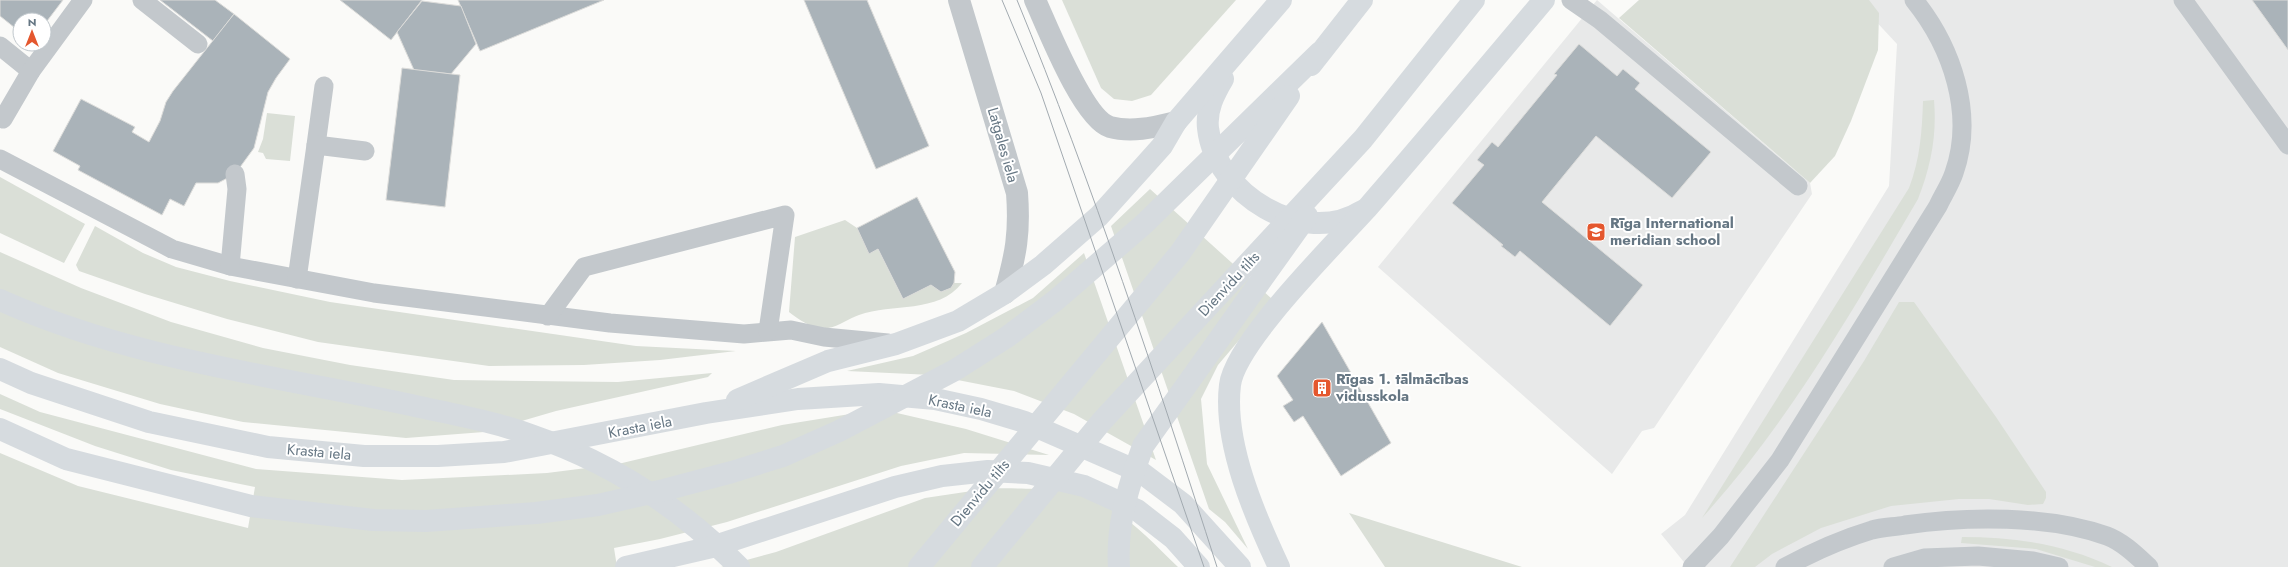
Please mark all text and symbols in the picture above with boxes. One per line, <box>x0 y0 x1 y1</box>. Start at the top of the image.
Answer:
north arrow <box>12 12 52 52</box>
text: N <box>28 14 36 30</box>
street label: Latgales iela <box>982 105 1024 185</box>
place label: Rīga International meridian school <box>1610 212 1734 251</box>
school or university icon: Rīga International meridian school <box>1585 221 1607 243</box>
street label: Dienvidu tilts <box>1193 247 1265 321</box>
place label: Rīgas 1. tālmācības vidusskola <box>1335 368 1469 407</box>
building icon: Rīgas 1. tālmācības vidusskola <box>1311 377 1333 399</box>
street label: Krasta iela <box>926 389 994 423</box>
street label: Krasta iela <box>606 410 674 444</box>
street label: Krasta iela <box>286 438 352 466</box>
street label: Dienvidu tilts <box>945 455 1015 531</box>

